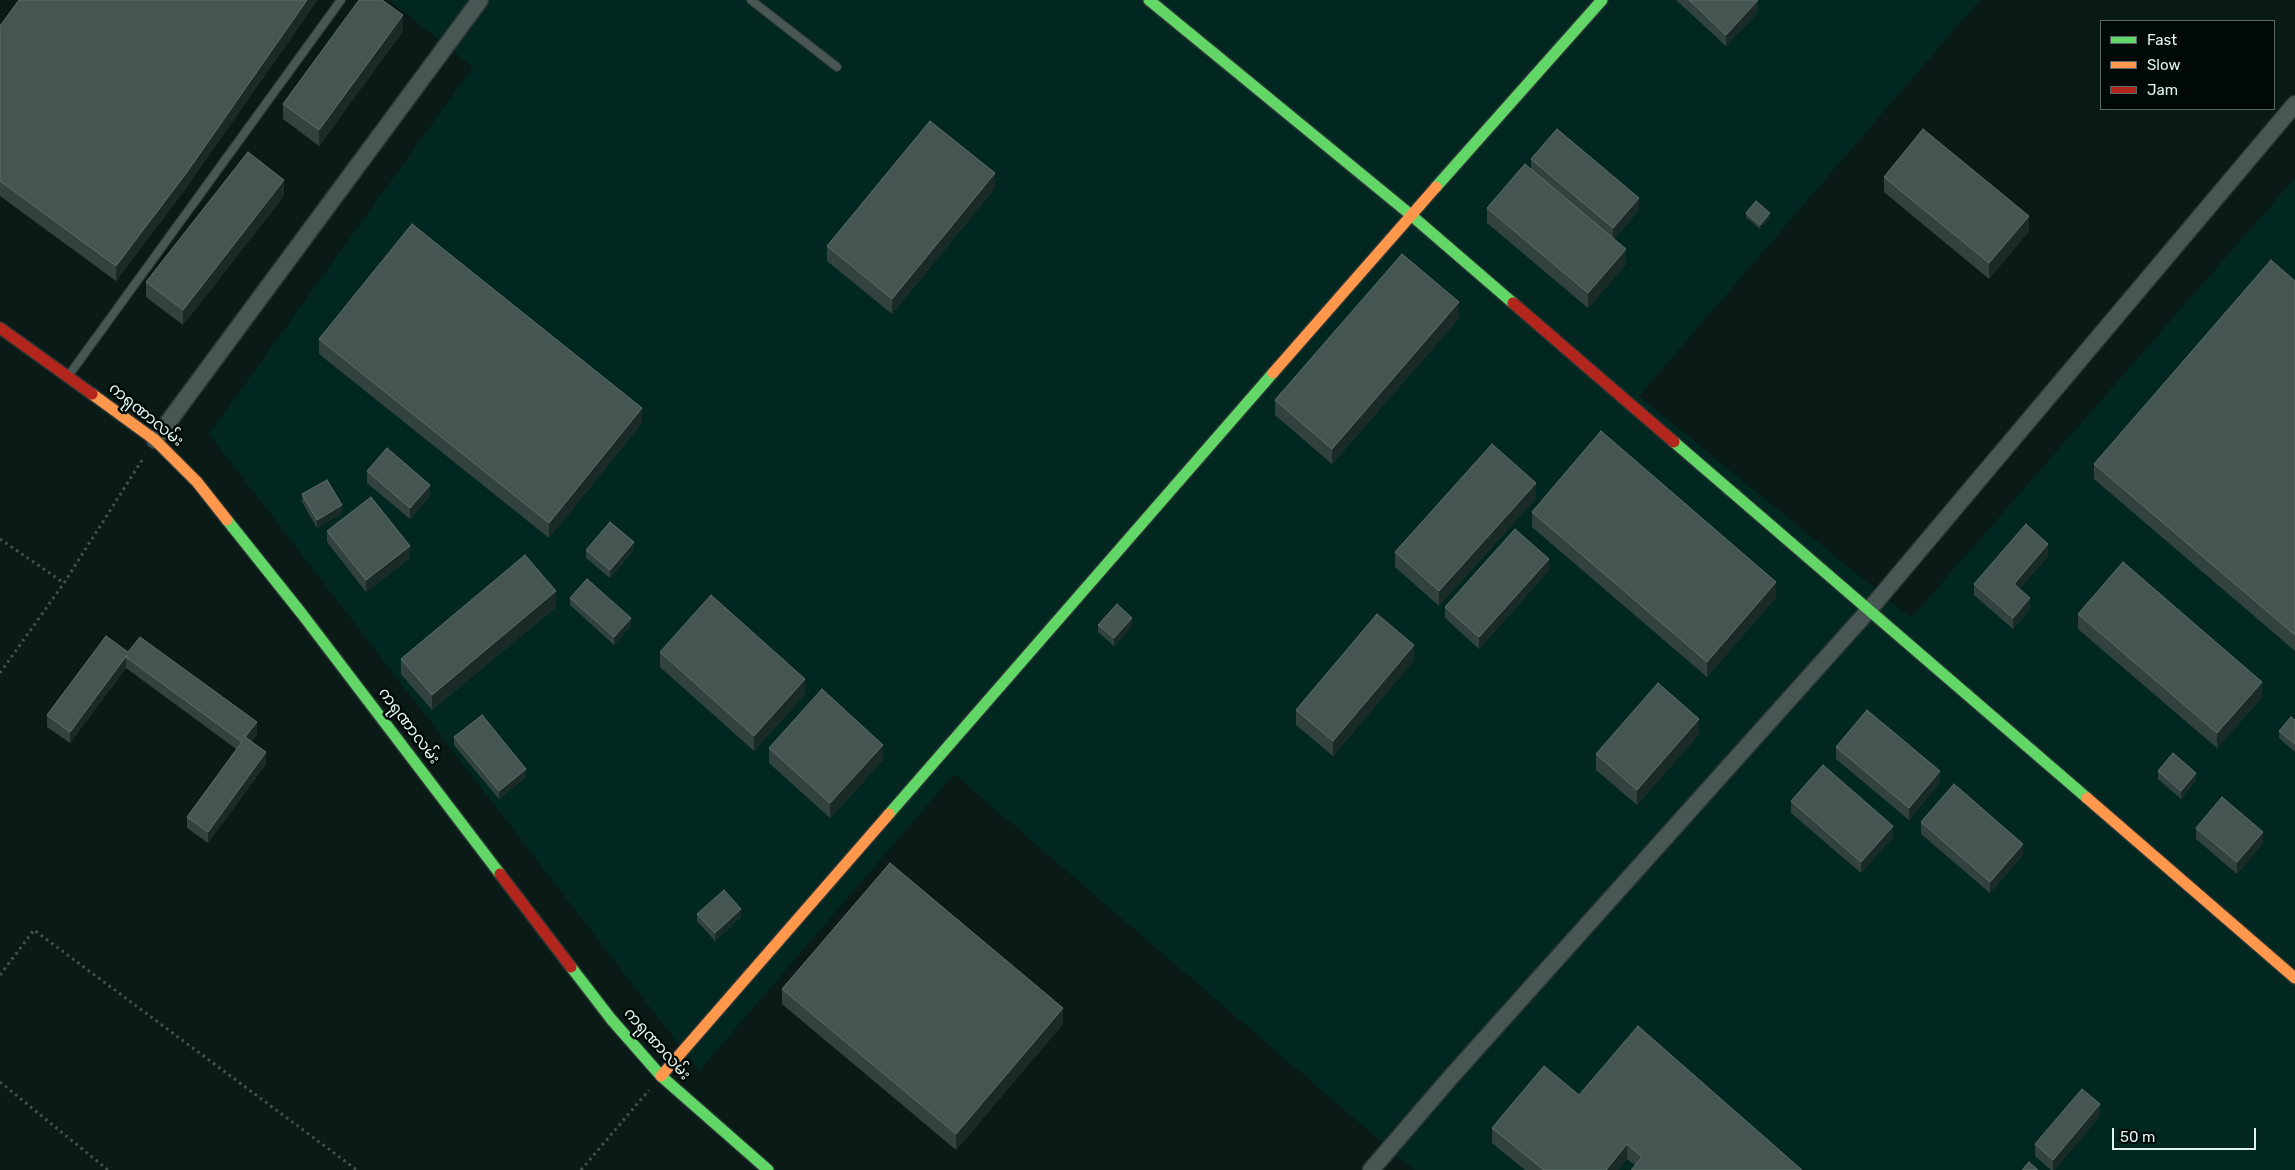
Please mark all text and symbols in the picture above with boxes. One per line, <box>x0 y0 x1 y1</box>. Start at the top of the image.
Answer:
legend <box>2100 20 2275 110</box>
text: Fast <box>2147 31 2177 49</box>
text: Slow <box>2147 56 2180 74</box>
text: Jam <box>2147 81 2178 99</box>
street label: ကရုဏာလမ်း <box>105 379 187 451</box>
street label: ကရုဏာလမ်း <box>374 684 444 768</box>
street label: ကရုဏာလမ်း <box>620 1004 694 1084</box>
scale bar <box>2115 1118 2259 1150</box>
text: 50 m <box>2120 1128 2155 1146</box>

